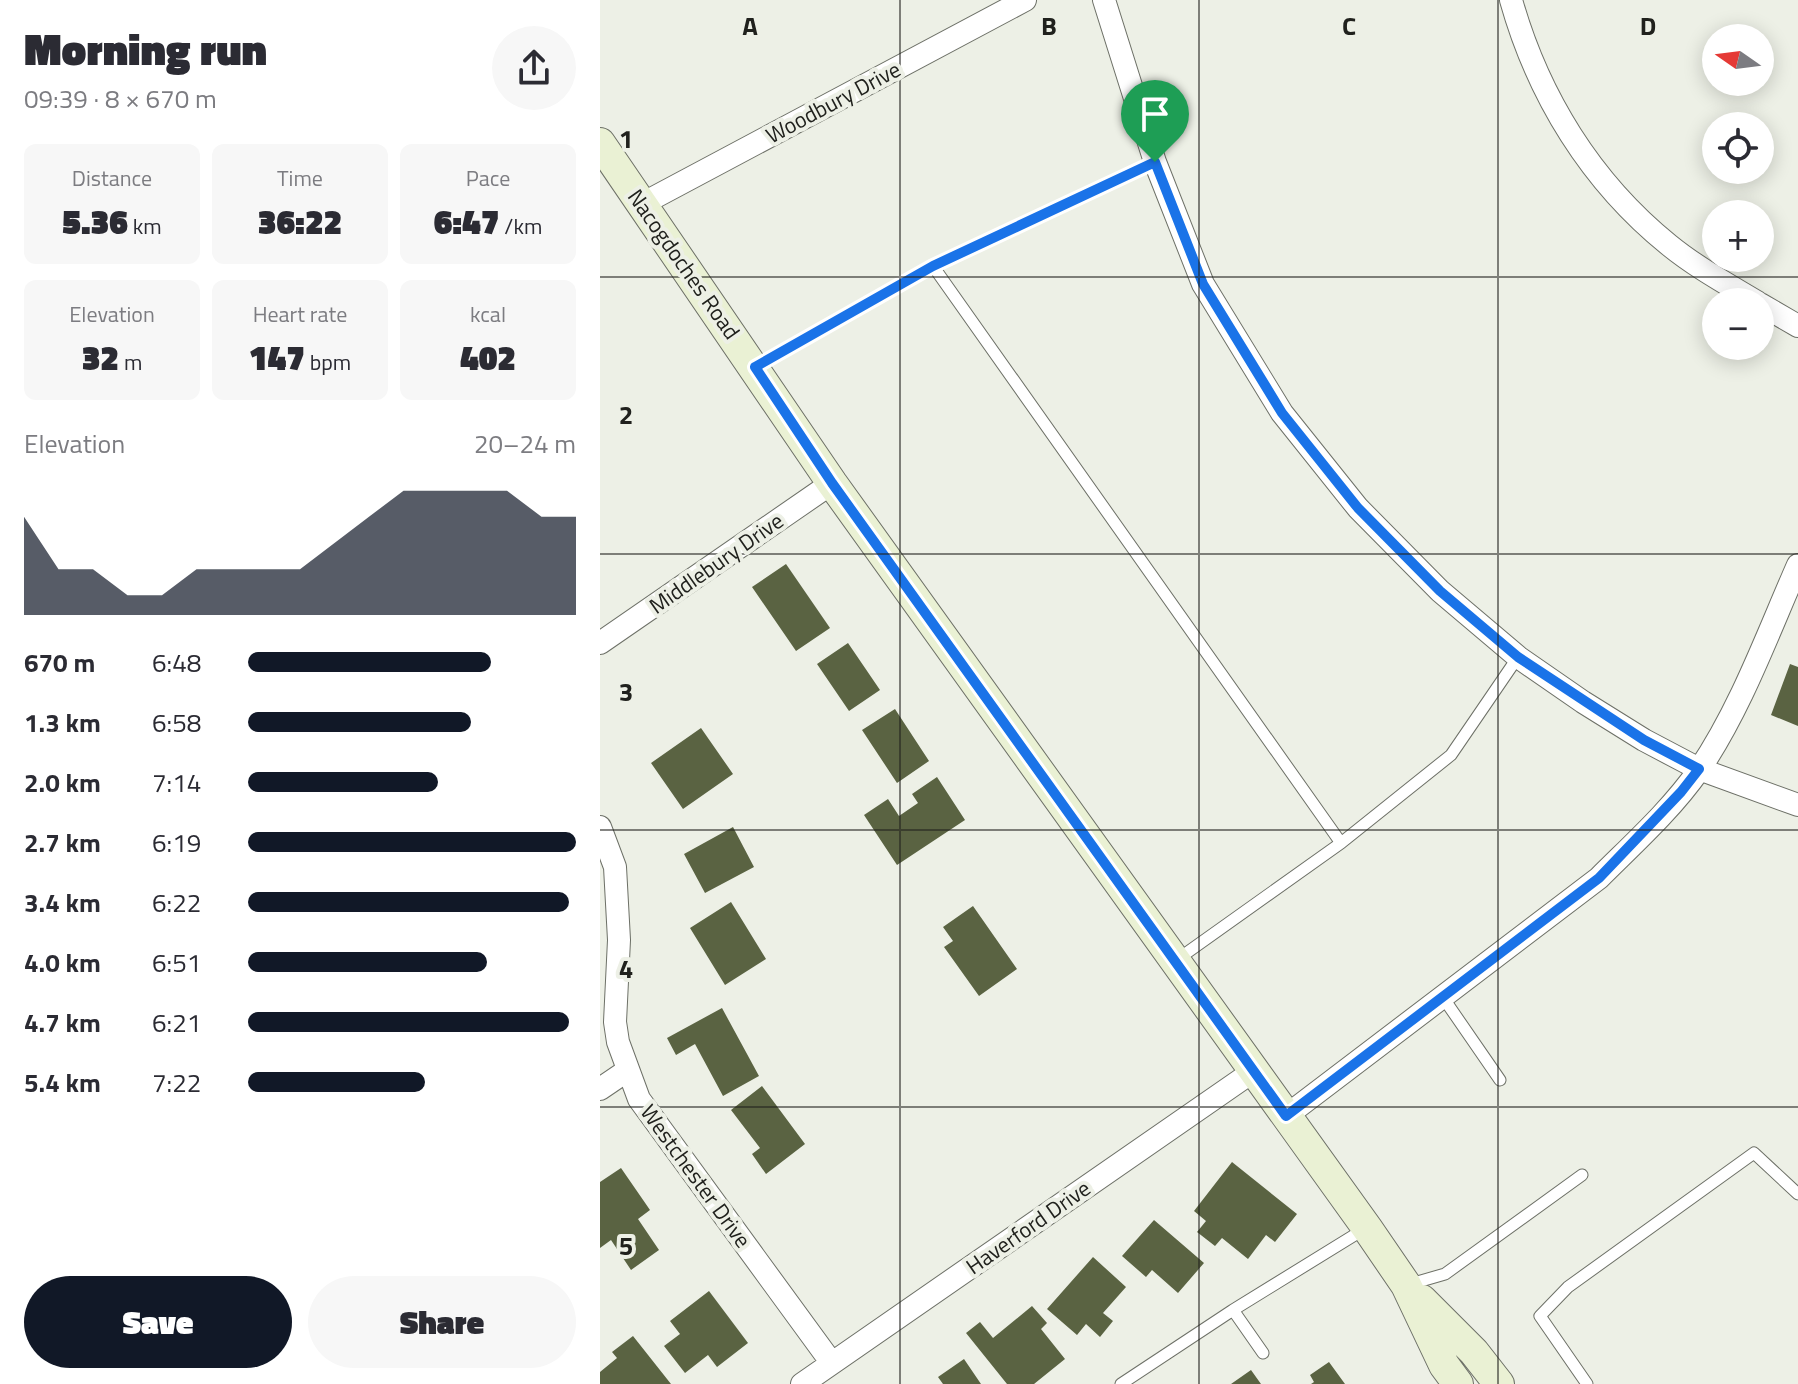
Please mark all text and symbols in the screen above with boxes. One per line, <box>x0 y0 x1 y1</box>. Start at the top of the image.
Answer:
text: A <box>742 6 758 45</box>
text: B <box>1041 6 1057 45</box>
text: C <box>1342 6 1356 45</box>
text: D <box>1640 6 1656 45</box>
text: Morning run <box>24 15 267 82</box>
north arrow <box>1702 24 1774 96</box>
map controls <box>1702 24 1774 360</box>
button: share <box>492 26 576 110</box>
street label: Woodbury Drive <box>760 52 906 152</box>
text: 09:39 · 8 × 670 m <box>24 79 217 118</box>
pin <box>1121 80 1189 162</box>
icon: arrive <box>1133 92 1177 136</box>
button: locate <box>1702 112 1774 184</box>
text: 1 <box>619 119 633 158</box>
text: Distance <box>72 161 152 195</box>
text: Time <box>277 161 323 195</box>
text: Pace <box>466 161 510 195</box>
street label: Nacogdoches Road <box>619 182 749 346</box>
text: 5.36 <box>62 195 128 247</box>
text: 36:22 <box>258 195 342 247</box>
text: 6:47 <box>434 195 500 247</box>
button: + <box>1702 200 1774 272</box>
text: km <box>128 209 162 243</box>
text: /km <box>500 209 542 243</box>
button: − <box>1702 288 1774 360</box>
text: Elevation <box>69 297 155 331</box>
text: Heart rate <box>253 297 347 331</box>
text: kcal <box>470 297 506 331</box>
text: 32 <box>82 331 119 383</box>
text: 147 <box>249 331 305 383</box>
text: 402 <box>460 331 516 383</box>
text: m <box>119 345 142 379</box>
text: bpm <box>305 345 351 379</box>
text: 2 <box>619 395 633 434</box>
text: Elevation <box>24 424 125 463</box>
text: 20–24 m <box>474 424 576 463</box>
street label: Middlebury Drive <box>642 504 790 622</box>
text: 670 m <box>24 643 95 682</box>
text: 6:48 <box>152 643 201 682</box>
text: 3 <box>619 672 633 711</box>
text: 1.3 km <box>24 703 101 742</box>
text: 6:58 <box>152 703 201 742</box>
text: 2.0 km <box>24 763 101 802</box>
text: 7:14 <box>152 763 201 802</box>
text: 2.7 km <box>24 823 101 862</box>
text: 6:19 <box>152 823 201 862</box>
text: 3.4 km <box>24 883 101 922</box>
text: 6:22 <box>152 883 201 922</box>
text: 4.0 km <box>24 943 101 982</box>
text: 6:51 <box>152 943 201 982</box>
text: 4 <box>619 949 633 988</box>
text: 4.7 km <box>24 1003 101 1042</box>
text: 6:21 <box>152 1003 201 1042</box>
text: 5.4 km <box>24 1063 101 1102</box>
text: 7:22 <box>152 1063 201 1102</box>
street label: Westchester Drive <box>632 1097 760 1255</box>
street label: Haverford Drive <box>959 1171 1097 1283</box>
text: 5 <box>619 1226 633 1265</box>
button: Save <box>24 1276 292 1368</box>
button: Share <box>308 1276 576 1368</box>

